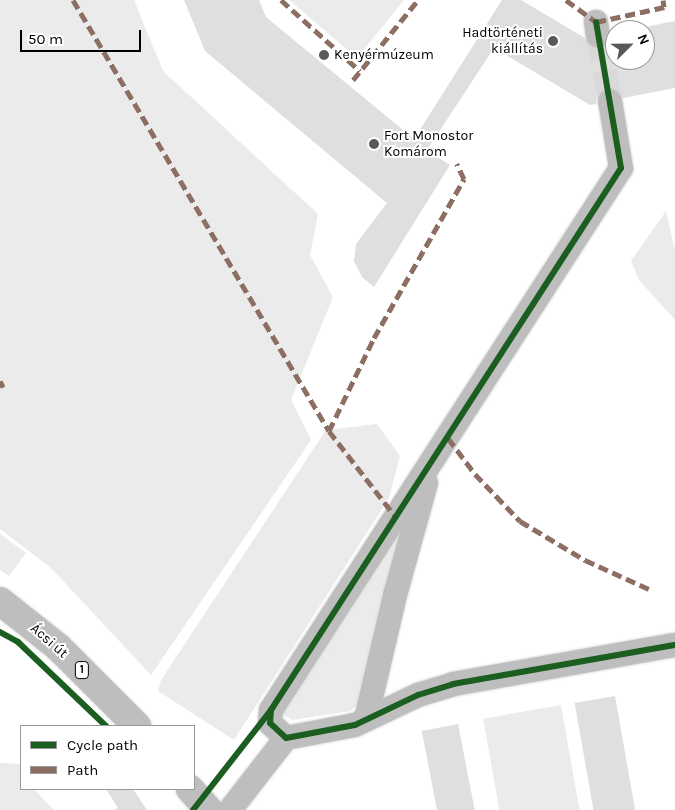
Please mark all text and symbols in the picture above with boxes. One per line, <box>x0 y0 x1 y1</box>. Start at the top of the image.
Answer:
scale bar <box>22 20 144 52</box>
north arrow <box>605 20 655 70</box>
place label: Hadtörténeti kiállítás <box>462 25 543 58</box>
text: 50 m <box>28 30 63 48</box>
text: N <box>634 31 653 47</box>
marker: Hadtörténeti kiállítás <box>547 35 559 47</box>
place label: Kenyérmúzeum <box>334 47 434 63</box>
marker: Kenyérmúzeum <box>318 49 330 61</box>
place label: Fort Monostor Komárom <box>384 128 473 160</box>
marker: Fort Monostor Komárom <box>368 138 380 150</box>
street label: Ácsi út <box>27 620 71 662</box>
road number: 1 <box>74 660 90 680</box>
legend <box>20 725 195 790</box>
text: Cycle path <box>67 736 138 754</box>
text: Path <box>67 761 98 779</box>

